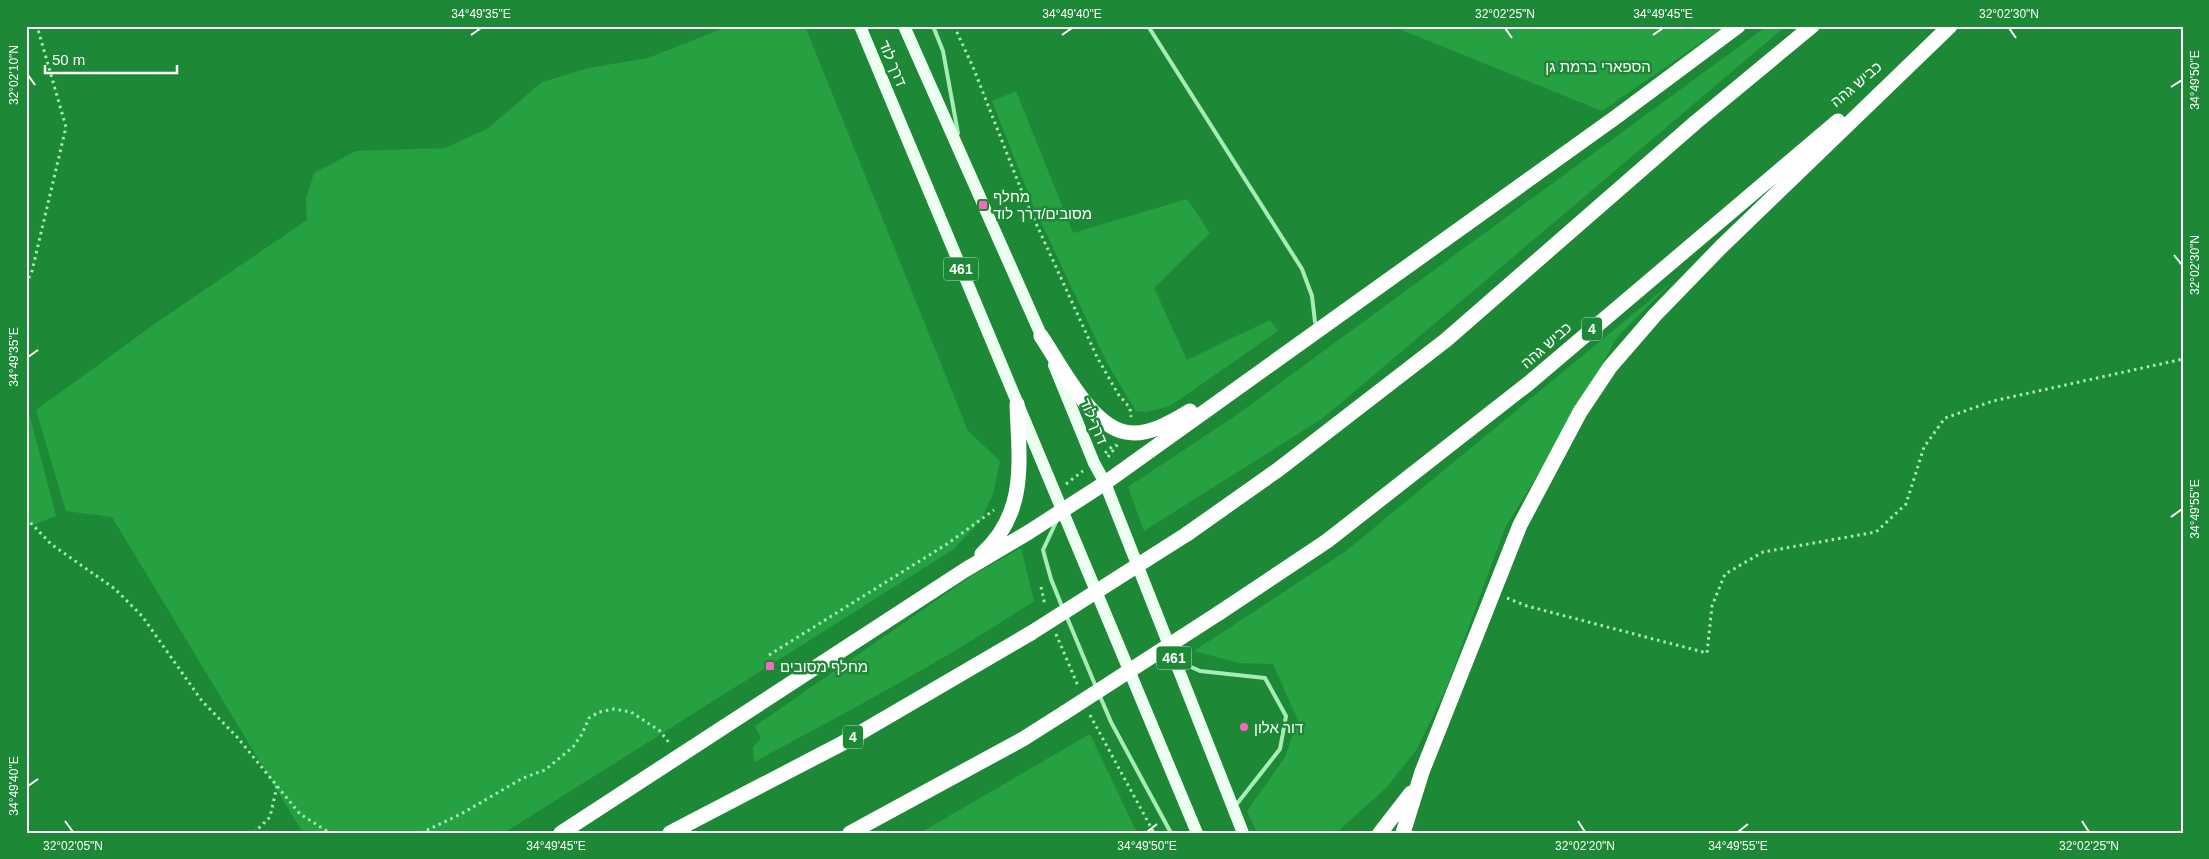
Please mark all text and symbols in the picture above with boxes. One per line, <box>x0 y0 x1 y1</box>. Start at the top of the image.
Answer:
text: 34°49'35"E <box>451 7 511 21</box>
text: 34°49'40"E <box>1042 7 1102 21</box>
text: 32°02'25"N <box>1475 7 1535 21</box>
text: 34°49'45"E <box>1633 7 1693 21</box>
text: 32°02'30"N <box>1979 7 2039 21</box>
street label: דרך לוד <box>876 37 910 89</box>
scale bar <box>45 42 178 74</box>
text: 32°02'10"N <box>7 45 21 105</box>
text: 34°49'50"E <box>2188 50 2202 110</box>
text: 50 m <box>52 51 85 68</box>
park label: הספארי ברמת גן <box>1545 58 1651 75</box>
street label: כביש גהה <box>1827 58 1885 110</box>
place label: מחלף מסובים/דרך לוד <box>993 188 1092 222</box>
marker: מחלף מסובים/דרך לוד <box>977 199 989 211</box>
text: 32°02'30"N <box>2188 235 2202 295</box>
road number: 461 <box>944 258 978 280</box>
street label: כביש גהה <box>1517 318 1575 371</box>
road number: 4 <box>1582 318 1602 340</box>
text: 34°49'35"E <box>7 327 21 387</box>
street label: דרך לוד <box>1077 395 1111 447</box>
text: 34°49'55"E <box>2188 479 2202 539</box>
road number: 461 <box>1156 646 1192 670</box>
place label: מחלף מסובים <box>780 658 868 675</box>
marker: מחלף מסובים <box>764 660 776 672</box>
place label: דור אלון <box>1254 719 1303 736</box>
marker: דור אלון <box>1238 721 1250 733</box>
road number: 4 <box>843 726 863 749</box>
text: 34°49'40"E <box>7 756 21 816</box>
text: 32°02'05"N <box>43 839 103 853</box>
text: 34°49'45"E <box>526 839 586 853</box>
text: 34°49'50"E <box>1117 839 1177 853</box>
text: 32°02'20"N <box>1555 839 1615 853</box>
text: 34°49'55"E <box>1708 839 1768 853</box>
text: 32°02'25"N <box>2059 839 2119 853</box>

